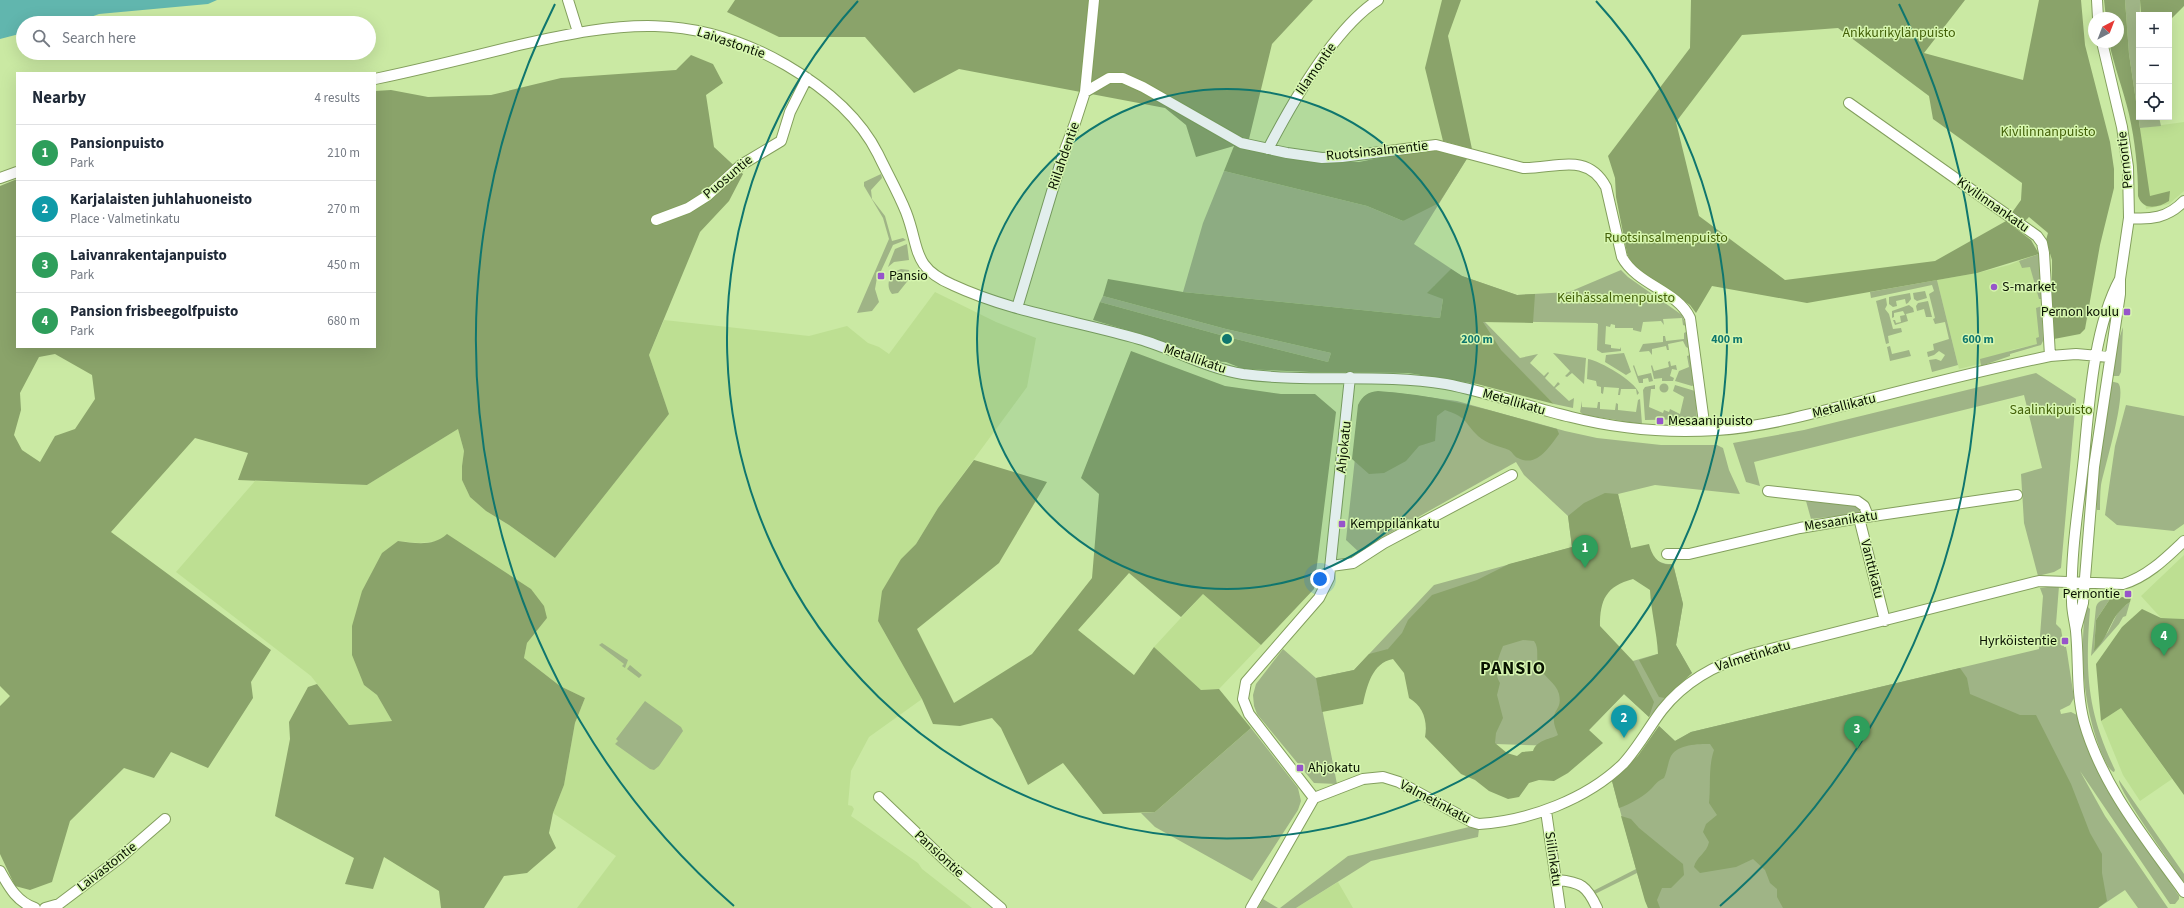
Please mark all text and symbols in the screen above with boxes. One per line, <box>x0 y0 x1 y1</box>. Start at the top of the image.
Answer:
north arrow <box>2088 12 2124 48</box>
map controls <box>2136 12 2172 120</box>
button: + <box>2136 12 2172 48</box>
search box <box>16 16 376 60</box>
street label: Laivastontie <box>694 22 768 64</box>
park label: Ankkurikylänpuisto <box>1842 23 1956 43</box>
icon: search <box>30 27 52 49</box>
text: Search here <box>62 28 136 49</box>
street label: Iilamontie <box>1291 39 1341 99</box>
button: − <box>2136 48 2172 84</box>
button: locate <box>2136 84 2172 120</box>
text: Nearby <box>32 86 86 110</box>
text: 4 results <box>315 89 360 107</box>
street label: Riilahdentie <box>1043 119 1085 193</box>
park label: Kivilinnanpuisto <box>2000 122 2096 142</box>
street label: Pernontie <box>2112 130 2138 190</box>
text: Pansionpuisto <box>70 133 164 154</box>
street label: Ruotsinsalmentie <box>1325 136 1429 166</box>
text: 1 <box>42 144 48 162</box>
text: 210 m <box>327 144 360 162</box>
street label: Puosuntie <box>699 150 757 204</box>
text: Park <box>70 154 94 172</box>
street label: Kivilinnankatu <box>1953 173 2033 237</box>
text: Karjalaisten juhlahuoneisto <box>70 189 252 210</box>
text: 2 <box>42 200 48 218</box>
text: 270 m <box>327 200 360 218</box>
text: Place · Valmetinkatu <box>70 210 180 228</box>
park label: Ruotsinsalmenpuisto <box>1604 228 1728 248</box>
text: Laivanrakentajanpuisto <box>70 245 227 266</box>
text: 3 <box>42 256 48 274</box>
text: 450 m <box>327 256 360 274</box>
text: Park <box>70 266 94 284</box>
place label: Pansio <box>889 266 928 286</box>
marker: Pansio <box>876 271 886 281</box>
place label: S-market <box>2002 277 2056 297</box>
marker: S-market <box>1989 282 1999 292</box>
park label: Keihässalmenpuisto <box>1557 288 1675 308</box>
text: Pansion frisbeegolfpuisto <box>70 301 238 322</box>
place label: Pernon koulu <box>2041 302 2119 322</box>
marker: Pernon koulu <box>2122 307 2132 317</box>
text: 4 <box>42 312 48 330</box>
text: 680 m <box>327 312 360 330</box>
text: Park <box>70 322 94 340</box>
text: 200 m <box>1461 331 1493 348</box>
text: 400 m <box>1711 331 1743 348</box>
text: 600 m <box>1962 331 1994 348</box>
centre of rings <box>1220 332 1234 346</box>
street label: Metallikatu <box>1161 339 1229 379</box>
street label: Metallikatu <box>1480 383 1548 421</box>
street label: Metallikatu <box>1810 388 1878 424</box>
park label: Saalinkipuisto <box>2009 400 2093 420</box>
place label: Mesaanipuisto <box>1668 411 1753 431</box>
marker: Mesaanipuisto <box>1655 416 1665 426</box>
street label: Ahjokatu <box>1331 420 1357 474</box>
street label: Mesaanikatu <box>1803 505 1879 537</box>
place label: Kemppilänkatu <box>1350 514 1440 534</box>
marker: Kemppilänkatu <box>1337 519 1347 529</box>
pin: 1 <box>1572 535 1598 568</box>
street label: Vanttikatu <box>1855 537 1889 601</box>
your location <box>1310 569 1330 589</box>
place label: Pernontie <box>2063 584 2120 604</box>
marker: Pernontie <box>2123 589 2133 599</box>
pin: 4 <box>2151 623 2177 656</box>
place label: Hyrköistentie <box>1979 631 2057 651</box>
street label: Valmetinkatu <box>1713 635 1793 677</box>
marker: Hyrköistentie <box>2060 636 2070 646</box>
district label: PANSIO <box>1480 656 1546 681</box>
pin: 2 <box>1611 705 1637 738</box>
pin: 3 <box>1844 716 1870 749</box>
place label: Ahjokatu <box>1308 758 1360 778</box>
marker: Ahjokatu <box>1295 763 1305 773</box>
street label: Valmetinkatu <box>1396 775 1474 829</box>
street label: Pansiontie <box>910 826 968 882</box>
street label: Siilinkatu <box>1539 830 1567 888</box>
street label: Laivastontie <box>73 837 141 897</box>

